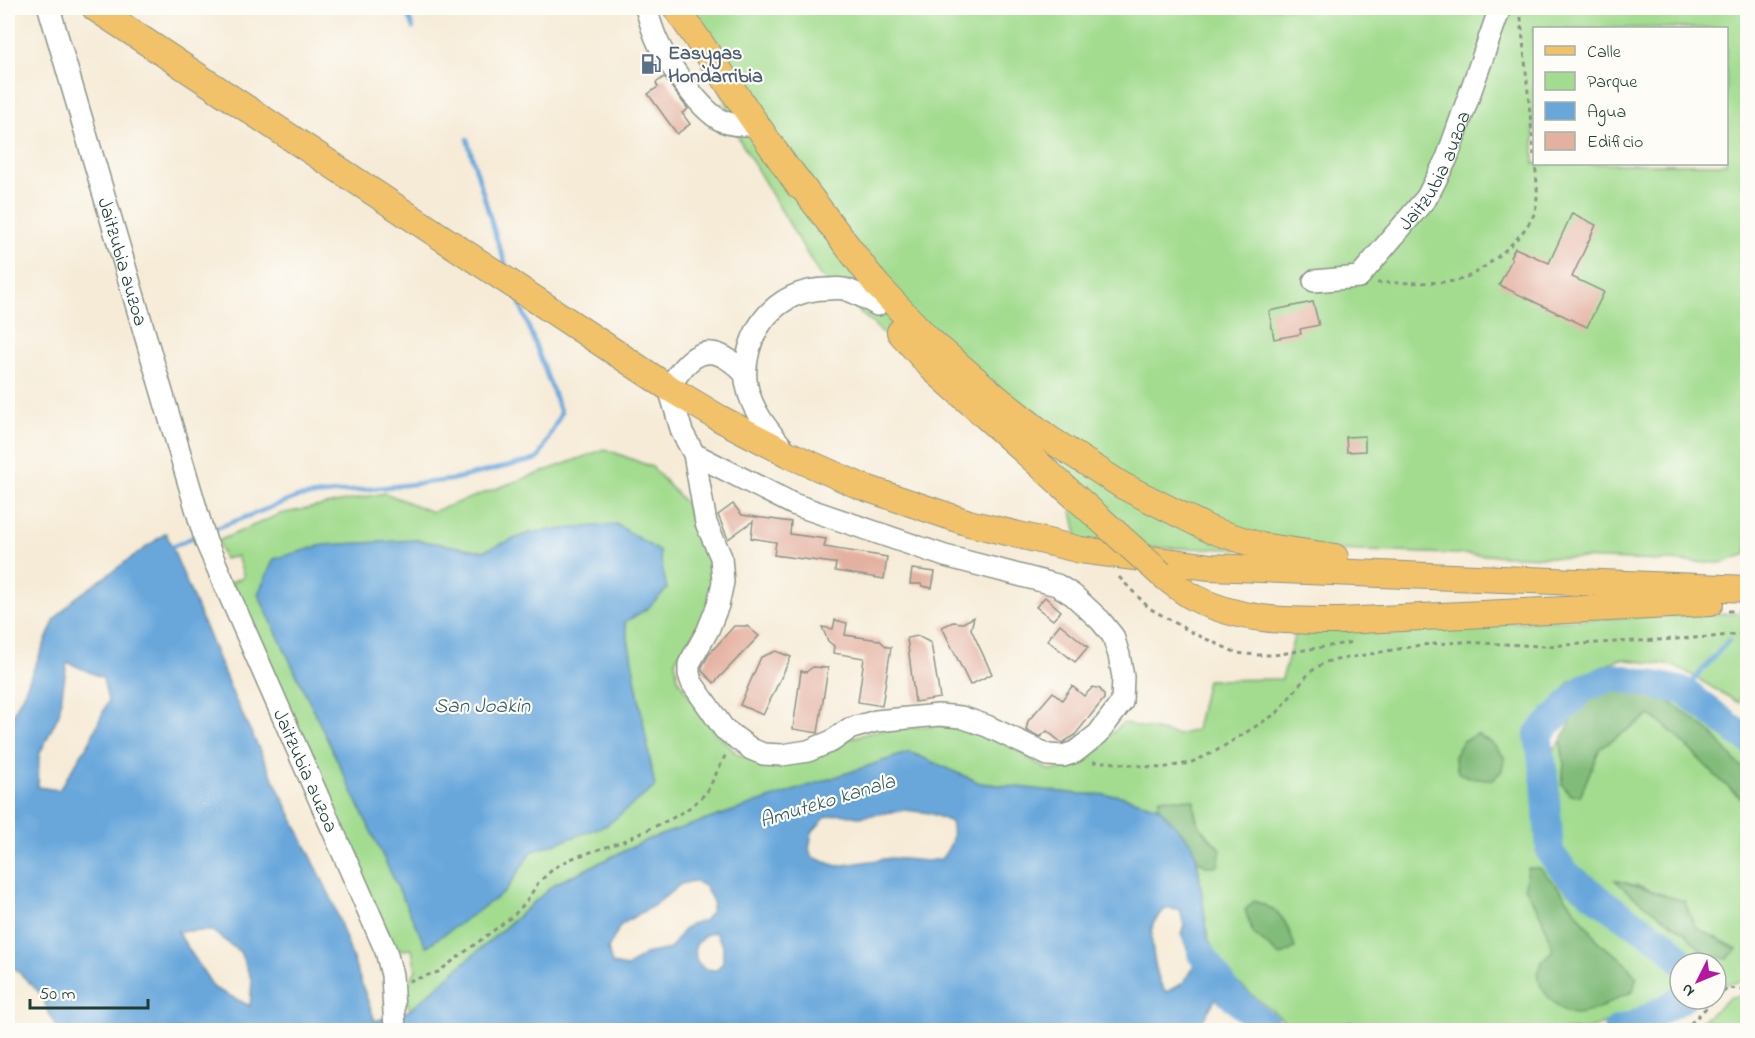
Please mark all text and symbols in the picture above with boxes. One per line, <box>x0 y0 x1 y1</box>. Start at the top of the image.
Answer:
legend <box>1533 27 1728 165</box>
place label: Easygas Hondarribia <box>668 40 763 92</box>
text: Calle <box>1587 40 1622 66</box>
fuel station icon: Easygas Hondarribia <box>639 52 663 76</box>
text: Parque <box>1587 70 1638 96</box>
text: Agua <box>1587 100 1626 127</box>
street label: Jaitzubia auzoa <box>1392 108 1479 238</box>
text: Edificio <box>1587 130 1643 156</box>
street label: Jaitzubia auzoa <box>88 194 154 330</box>
water label: San Joakin <box>434 692 531 722</box>
street label: Jaitzubia auzoa <box>264 705 344 838</box>
water label: Amuteko kanala <box>756 767 900 837</box>
north arrow <box>1668 951 1728 1011</box>
scale bar <box>30 972 148 1010</box>
text: N <box>1676 978 1701 1002</box>
text: 50 m <box>39 982 76 1008</box>

